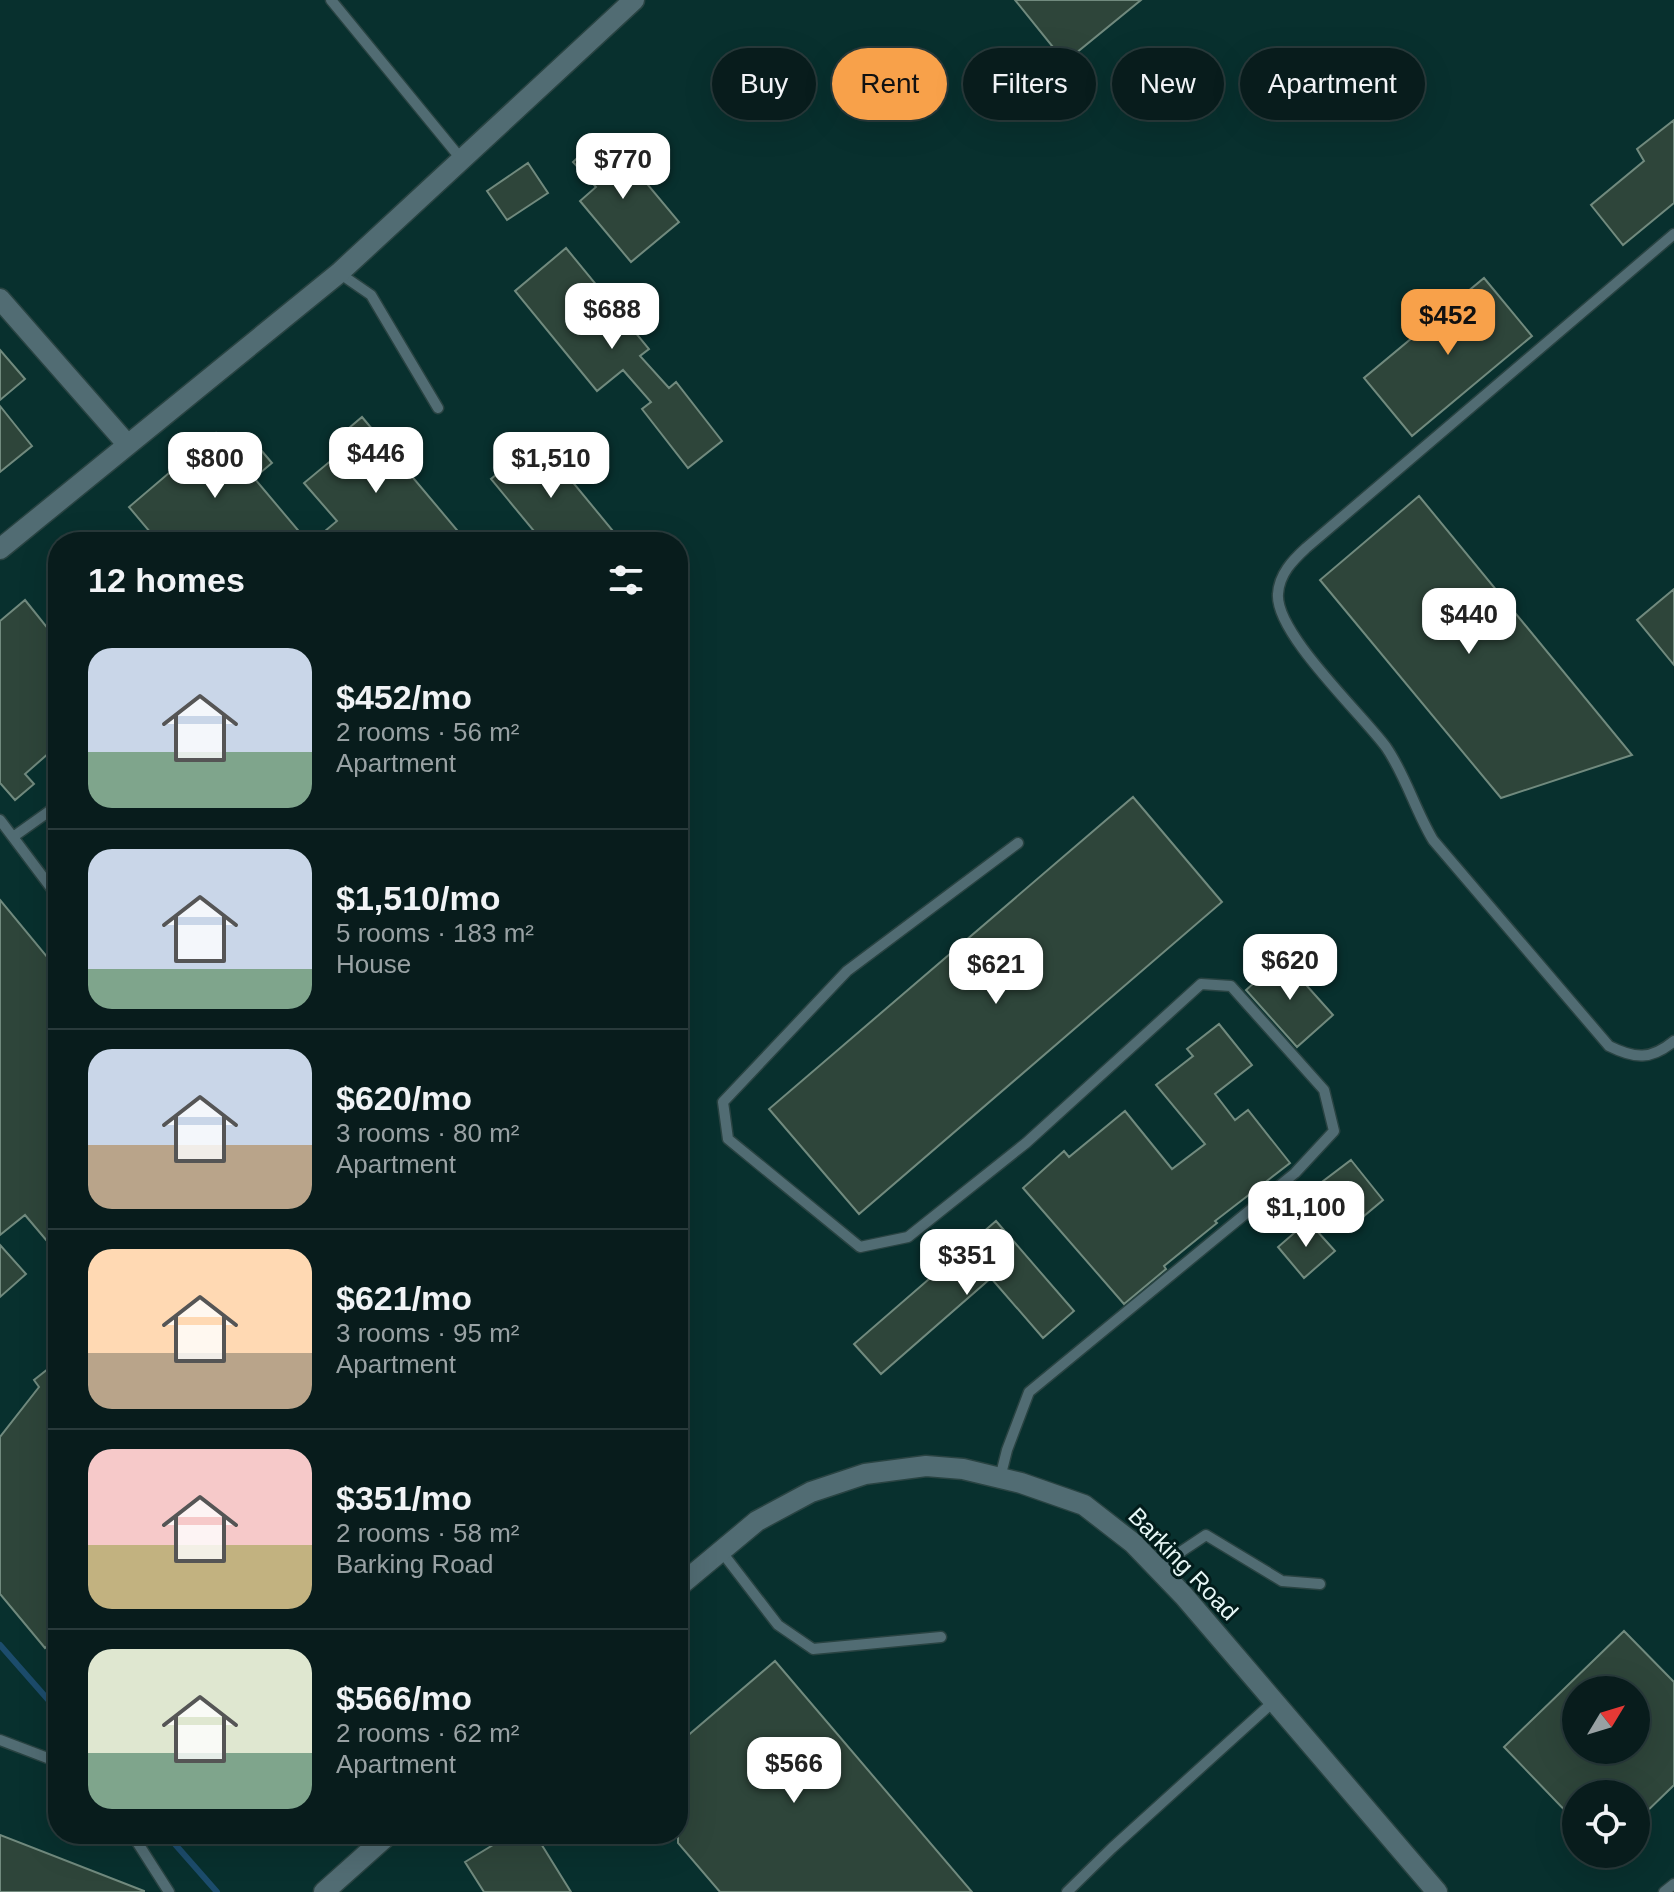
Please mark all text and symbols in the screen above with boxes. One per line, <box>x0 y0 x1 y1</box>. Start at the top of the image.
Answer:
chip: Buy <box>712 48 816 120</box>
chip: Rent <box>832 48 947 120</box>
chip: Filters <box>963 48 1096 120</box>
chip: New <box>1112 48 1224 120</box>
chip: Apartment <box>1240 48 1425 120</box>
pin: $770 <box>576 133 670 201</box>
text: $770 <box>594 144 652 174</box>
pin: $688 <box>565 283 659 351</box>
pin: $452 <box>1401 289 1495 357</box>
text: $688 <box>583 294 641 324</box>
text: $452 <box>1419 300 1477 330</box>
pin: $446 <box>329 427 423 495</box>
pin: $800 <box>168 432 262 500</box>
pin: $1,510 <box>486 432 616 500</box>
text: $446 <box>347 438 405 468</box>
text: $800 <box>186 443 244 473</box>
text: $1,510 <box>511 443 591 473</box>
icon: filters <box>604 558 648 602</box>
text: 12 homes <box>88 561 245 599</box>
pin: $440 <box>1422 588 1516 656</box>
text: $440 <box>1440 599 1498 629</box>
text: $452/mo <box>336 678 472 716</box>
icon: home <box>152 680 248 776</box>
text: 2 rooms · 56 m² <box>336 717 520 747</box>
text: Apartment <box>336 748 456 778</box>
text: $1,510/mo <box>336 879 500 917</box>
icon: home <box>152 881 248 977</box>
text: 5 rooms · 183 m² <box>336 918 534 948</box>
pin: $620 <box>1243 934 1337 1002</box>
pin: $621 <box>949 938 1043 1006</box>
text: $620 <box>1261 945 1319 975</box>
text: House <box>336 949 411 979</box>
text: $621 <box>967 949 1025 979</box>
text: $620/mo <box>336 1079 472 1117</box>
icon: home <box>152 1081 248 1177</box>
text: 3 rooms · 80 m² <box>336 1118 520 1148</box>
text: Apartment <box>336 1149 456 1179</box>
pin: $1,100 <box>1241 1181 1371 1249</box>
text: $1,100 <box>1266 1192 1346 1222</box>
pin: $351 <box>920 1229 1014 1297</box>
text: $351 <box>938 1240 996 1270</box>
text: $621/mo <box>336 1279 472 1317</box>
icon: home <box>152 1281 248 1377</box>
text: 3 rooms · 95 m² <box>336 1318 520 1348</box>
text: Apartment <box>336 1349 456 1379</box>
text: $351/mo <box>336 1479 472 1517</box>
icon: home <box>152 1481 248 1577</box>
street label: Barking Road <box>1123 1502 1244 1625</box>
text: 2 rooms · 58 m² <box>336 1518 520 1548</box>
text: Barking Road <box>336 1549 494 1579</box>
north arrow <box>1562 1676 1650 1764</box>
map controls <box>1562 1676 1650 1868</box>
text: $566/mo <box>336 1679 472 1717</box>
icon: home <box>152 1681 248 1777</box>
text: 2 rooms · 62 m² <box>336 1718 520 1748</box>
pin: $566 <box>747 1737 841 1805</box>
text: $566 <box>765 1748 823 1778</box>
text: Apartment <box>336 1749 456 1779</box>
button: locate <box>1562 1780 1650 1868</box>

